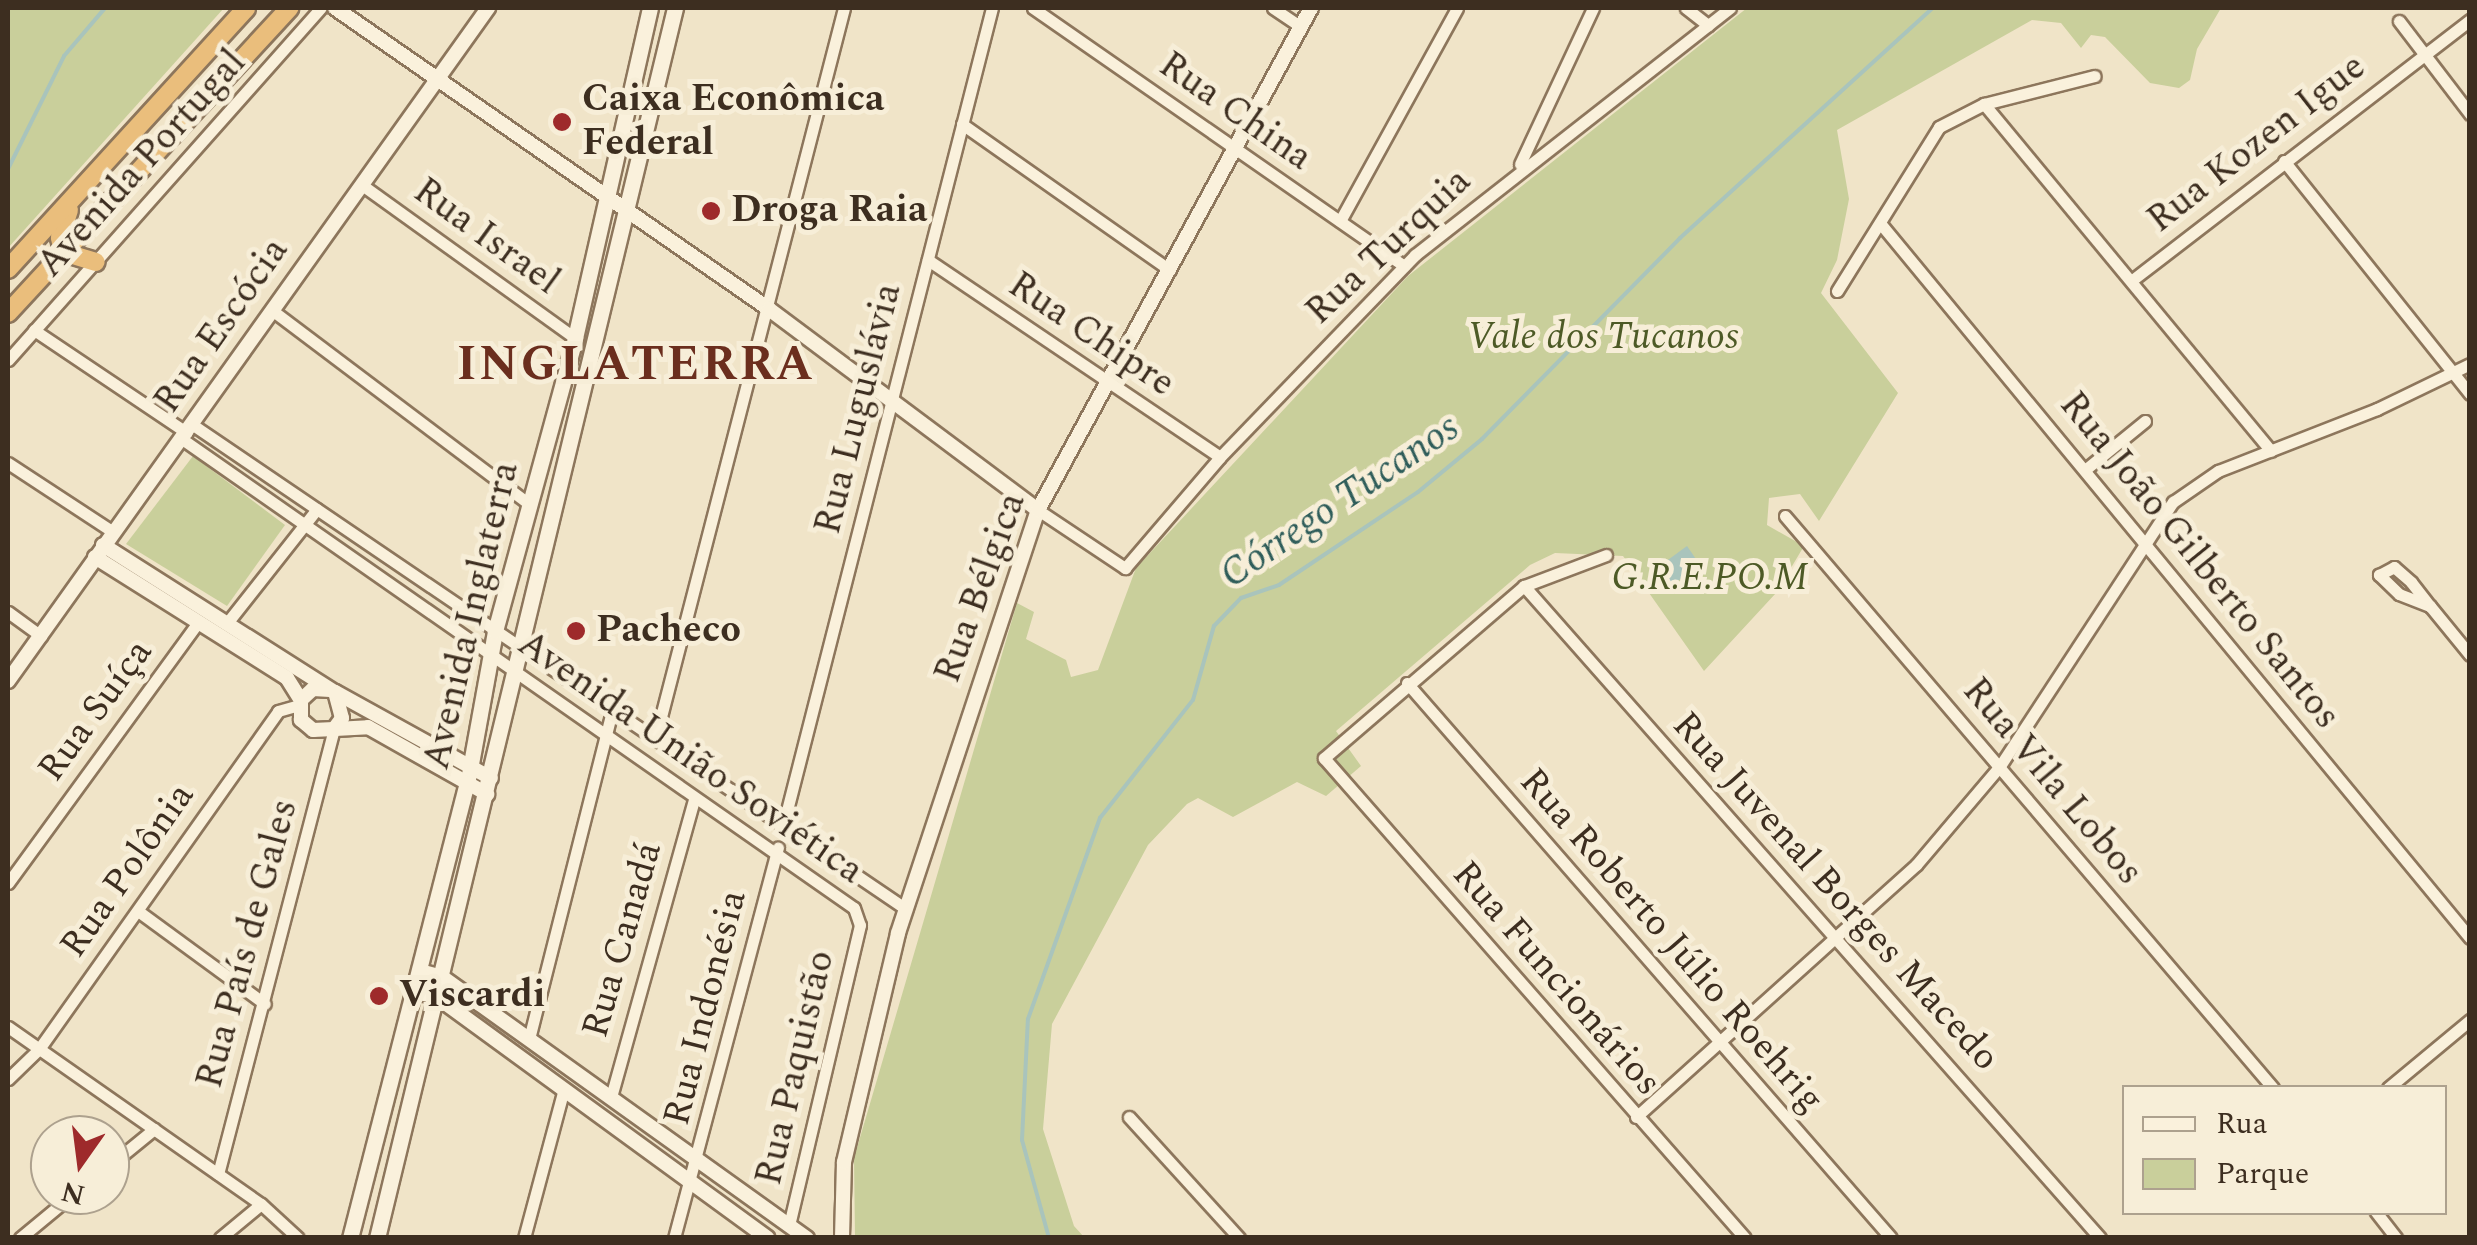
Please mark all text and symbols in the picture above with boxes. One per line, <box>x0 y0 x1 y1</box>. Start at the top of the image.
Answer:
street label: Avenida Portugal <box>28 41 256 287</box>
street label: Rua China <box>1150 43 1320 181</box>
street label: Rua Kozen Igue <box>2139 45 2375 243</box>
place label: Caixa Econômica Federal <box>582 77 885 166</box>
marker: Caixa Econômica Federal <box>551 111 573 133</box>
street label: Rua Turquia <box>1297 159 1481 335</box>
street label: Rua Israel <box>404 169 568 305</box>
place label: Droga Raia <box>731 188 927 234</box>
marker: Droga Raia <box>700 200 722 222</box>
street label: Rua Escócia <box>145 230 299 422</box>
street label: Rua Chipre <box>999 263 1183 407</box>
street label: Rua Luguslávia <box>806 279 912 539</box>
park label: Vale dos Tucanos <box>1467 315 1739 361</box>
district label: INGLATERRA <box>457 336 815 394</box>
street label: Rua João Gilberto Santos <box>2049 383 2349 739</box>
water label: Córrego Tucanos <box>1212 405 1468 599</box>
street label: Avenida Inglaterra <box>414 458 530 774</box>
street label: Rua Bélgica <box>926 487 1036 689</box>
park label: G.R.E.PO.M <box>1611 556 1809 602</box>
place label: Pacheco <box>596 608 741 654</box>
marker: Pacheco <box>565 620 587 642</box>
street label: Avenida União Soviética <box>508 621 872 895</box>
street label: Rua Suíça <box>29 631 163 791</box>
street label: Rua Vila Lobos <box>1952 669 2152 895</box>
street label: Rua Juvenal Borges Macedo <box>1662 703 2008 1081</box>
street label: Rua Roberto Júlio Roehrig <box>1509 760 1833 1122</box>
street label: Rua Polônia <box>51 775 205 967</box>
street label: Rua País de Gales <box>188 795 308 1093</box>
street label: Rua Canadá <box>573 837 673 1043</box>
street label: Rua Funcionários <box>1442 852 1670 1106</box>
street label: Rua Indonésia <box>655 886 757 1130</box>
street label: Rua Paquistão <box>747 946 845 1190</box>
place label: Viscardi <box>399 973 546 1019</box>
marker: Viscardi <box>368 985 390 1007</box>
legend <box>2122 1085 2447 1215</box>
text: Rua <box>2216 1101 2267 1147</box>
north arrow <box>30 1115 130 1215</box>
text: Parque <box>2216 1151 2309 1197</box>
text: N <box>57 1169 89 1216</box>

